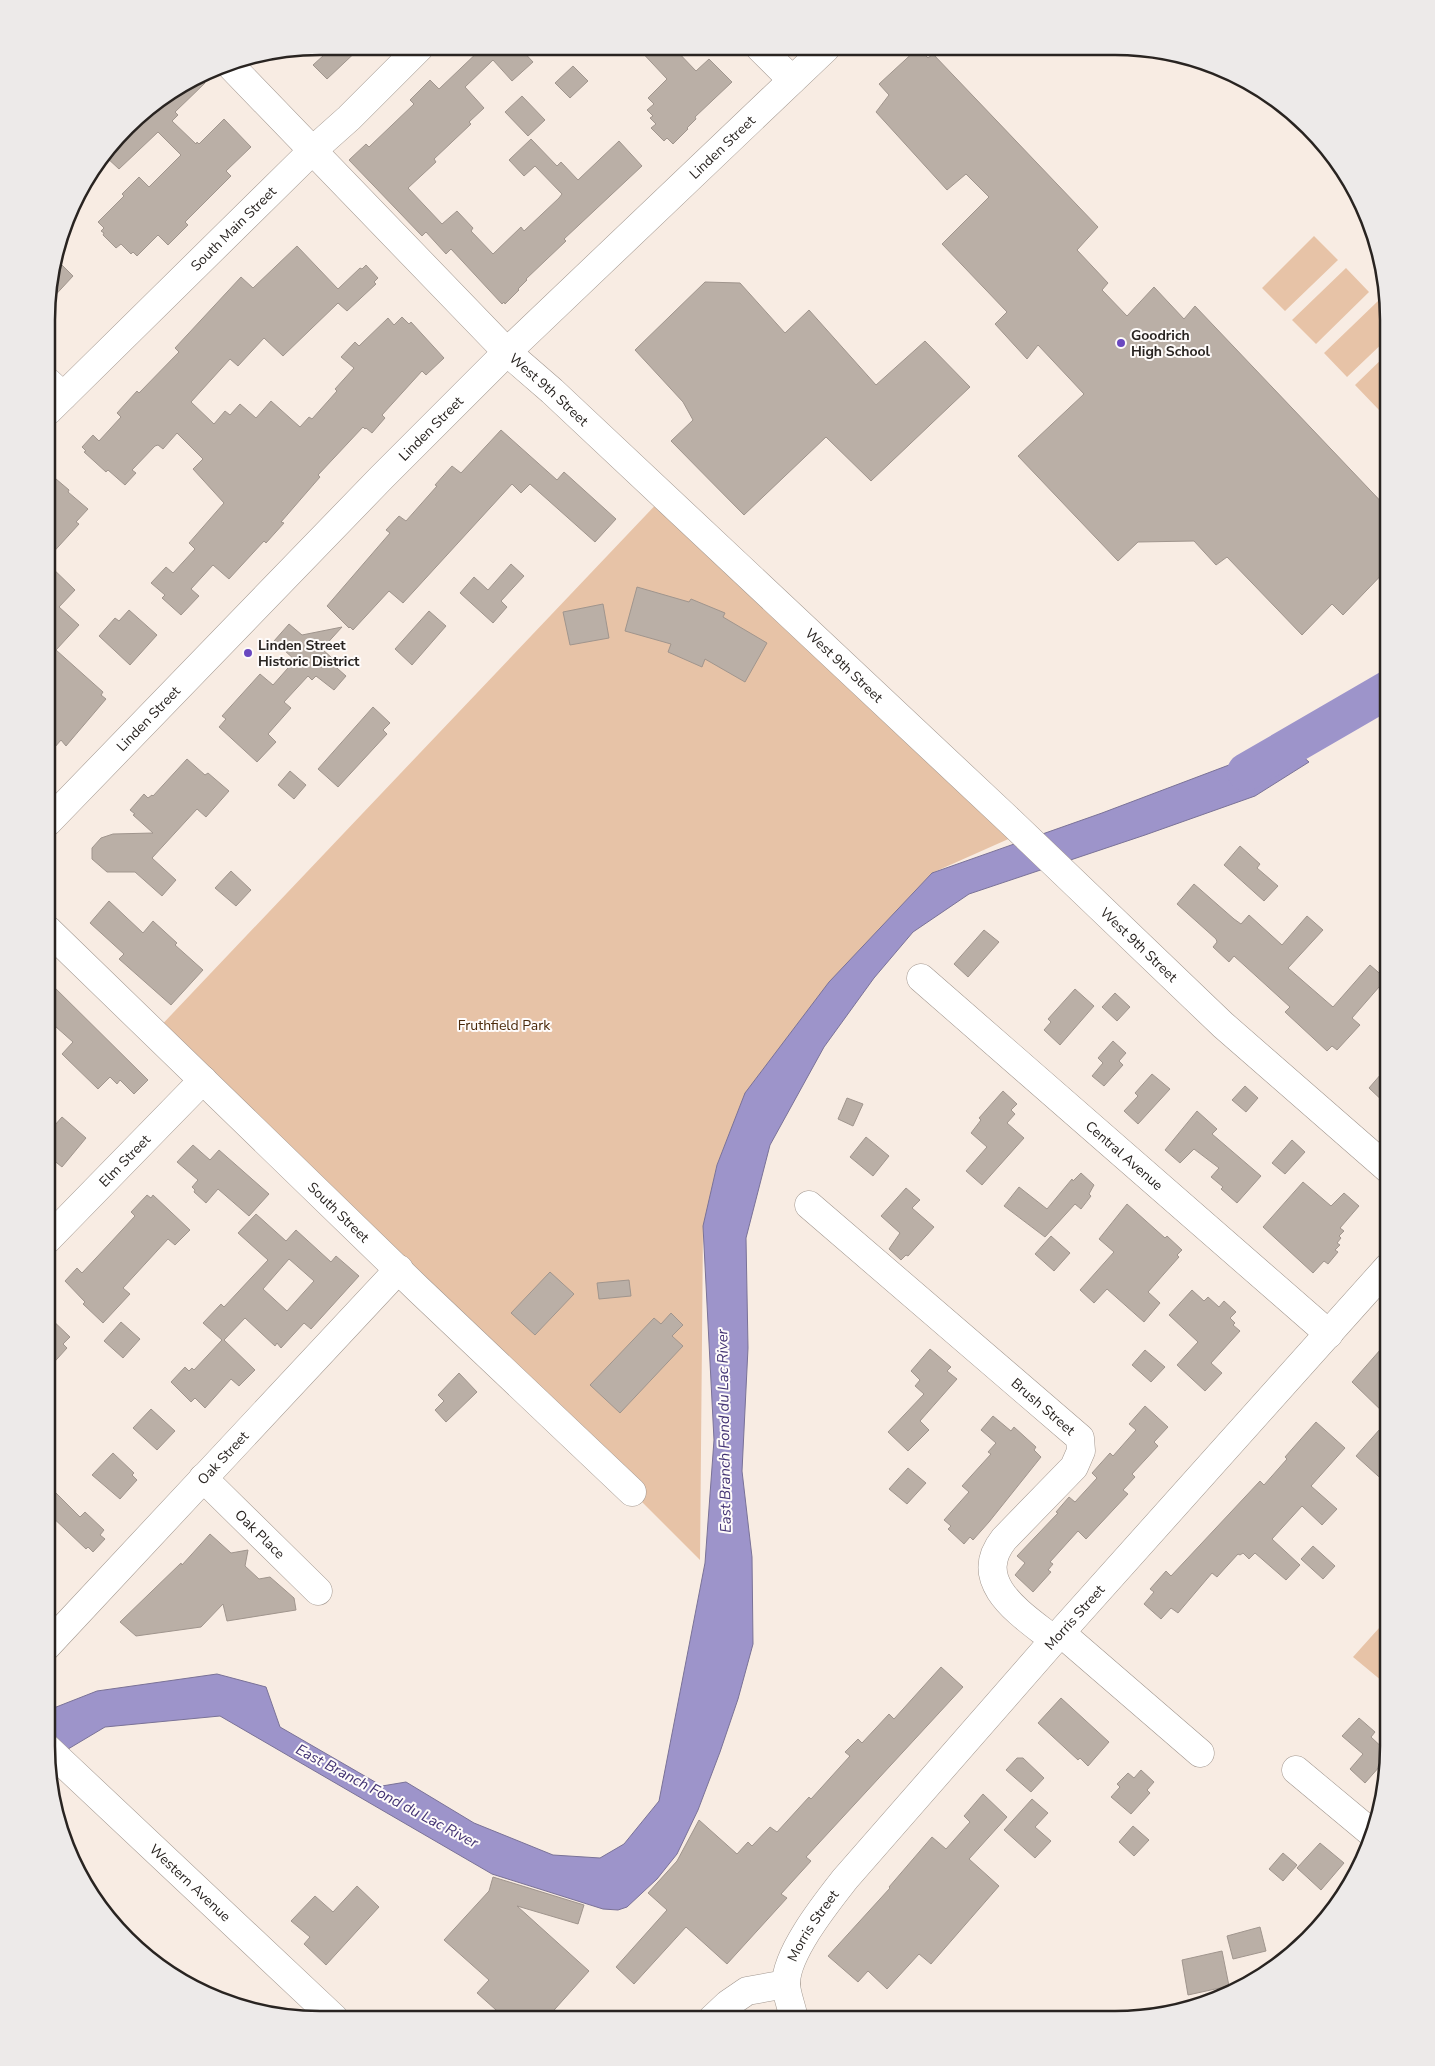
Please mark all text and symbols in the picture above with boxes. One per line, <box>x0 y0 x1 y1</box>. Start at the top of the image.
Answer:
street label: Linden Street <box>685 111 759 183</box>
street label: South Main Street <box>186 182 280 275</box>
place label: Goodrich High School <box>1131 326 1211 361</box>
marker: Goodrich High School <box>1115 337 1127 349</box>
street label: West 9th Street <box>505 349 593 430</box>
street label: Linden Street <box>394 392 467 465</box>
street label: West 9th Street <box>801 624 887 707</box>
place label: Linden Street Historic District <box>258 636 360 671</box>
marker: Linden Street Historic District <box>242 647 254 659</box>
street label: Linden Street <box>112 682 184 755</box>
street label: West 9th Street <box>1096 903 1182 986</box>
park label: Fruthfield Park <box>458 1016 551 1035</box>
street label: Central Avenue <box>1082 1116 1167 1195</box>
street label: Elm Street <box>95 1130 154 1191</box>
street label: South Street <box>304 1178 374 1246</box>
water label: East Branch Fond du Lac River <box>712 1328 736 1533</box>
street label: Brush Street <box>1007 1374 1079 1439</box>
street label: Oak Street <box>193 1427 253 1489</box>
street label: Oak Place <box>231 1505 289 1563</box>
street label: Morris Street <box>1040 1580 1109 1654</box>
water label: East Branch Fond du Lac River <box>292 1739 482 1853</box>
street label: Western Avenue <box>145 1840 235 1926</box>
street label: Morris Street <box>783 1886 843 1965</box>

